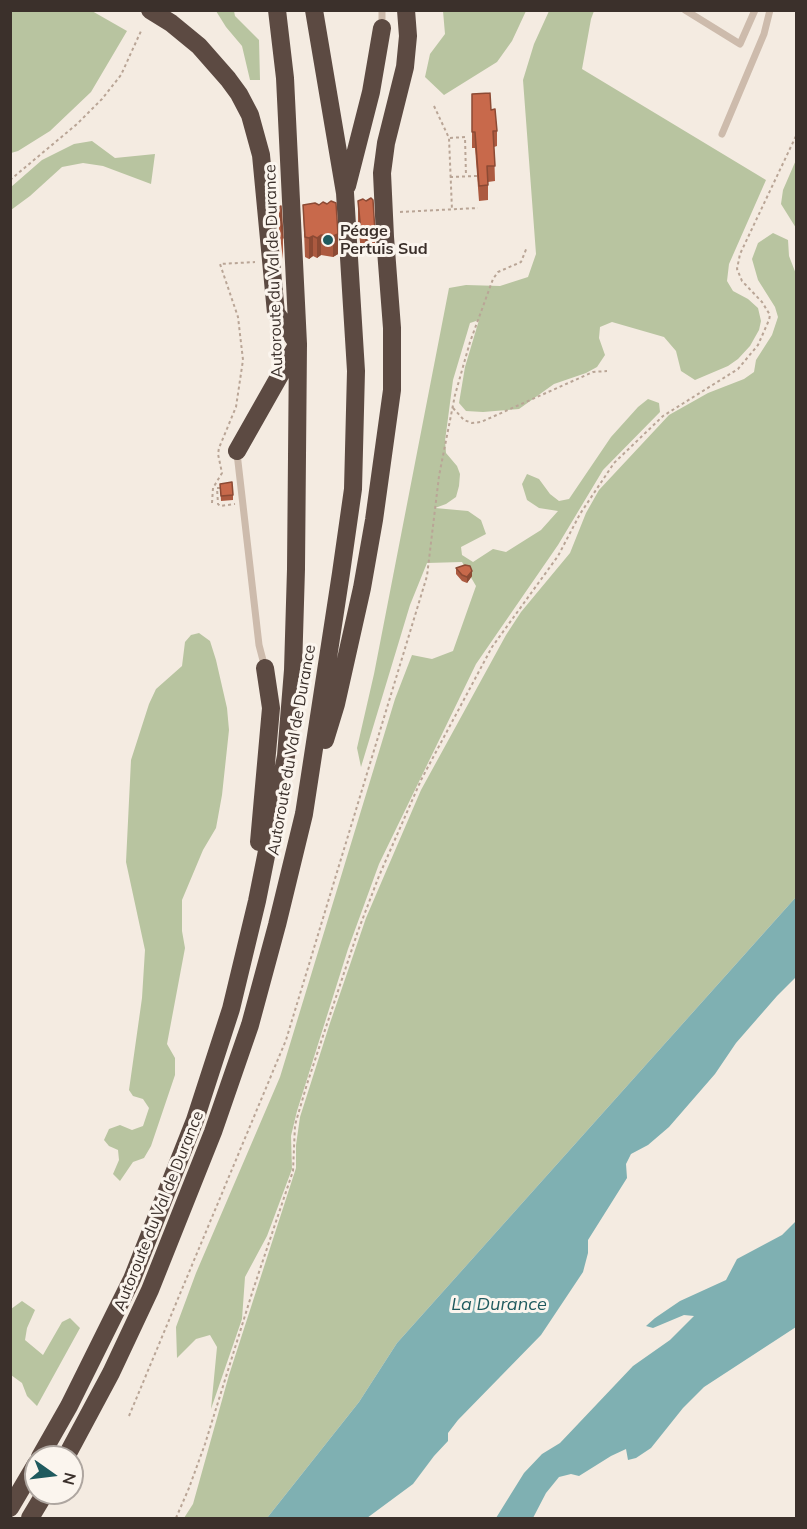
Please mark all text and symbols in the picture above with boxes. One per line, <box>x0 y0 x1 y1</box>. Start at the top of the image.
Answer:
street label: Autoroute du Val de Durance <box>261 164 287 378</box>
place label: Péage Pertuis Sud <box>340 221 428 259</box>
marker: Péage Pertuis Sud <box>321 233 335 247</box>
street label: Autoroute du Val de Durance <box>264 643 320 857</box>
street label: Autoroute du Val de Durance <box>110 1108 208 1314</box>
water label: La Durance <box>451 1294 547 1316</box>
north arrow <box>24 1445 84 1505</box>
text: N <box>58 1471 81 1487</box>

